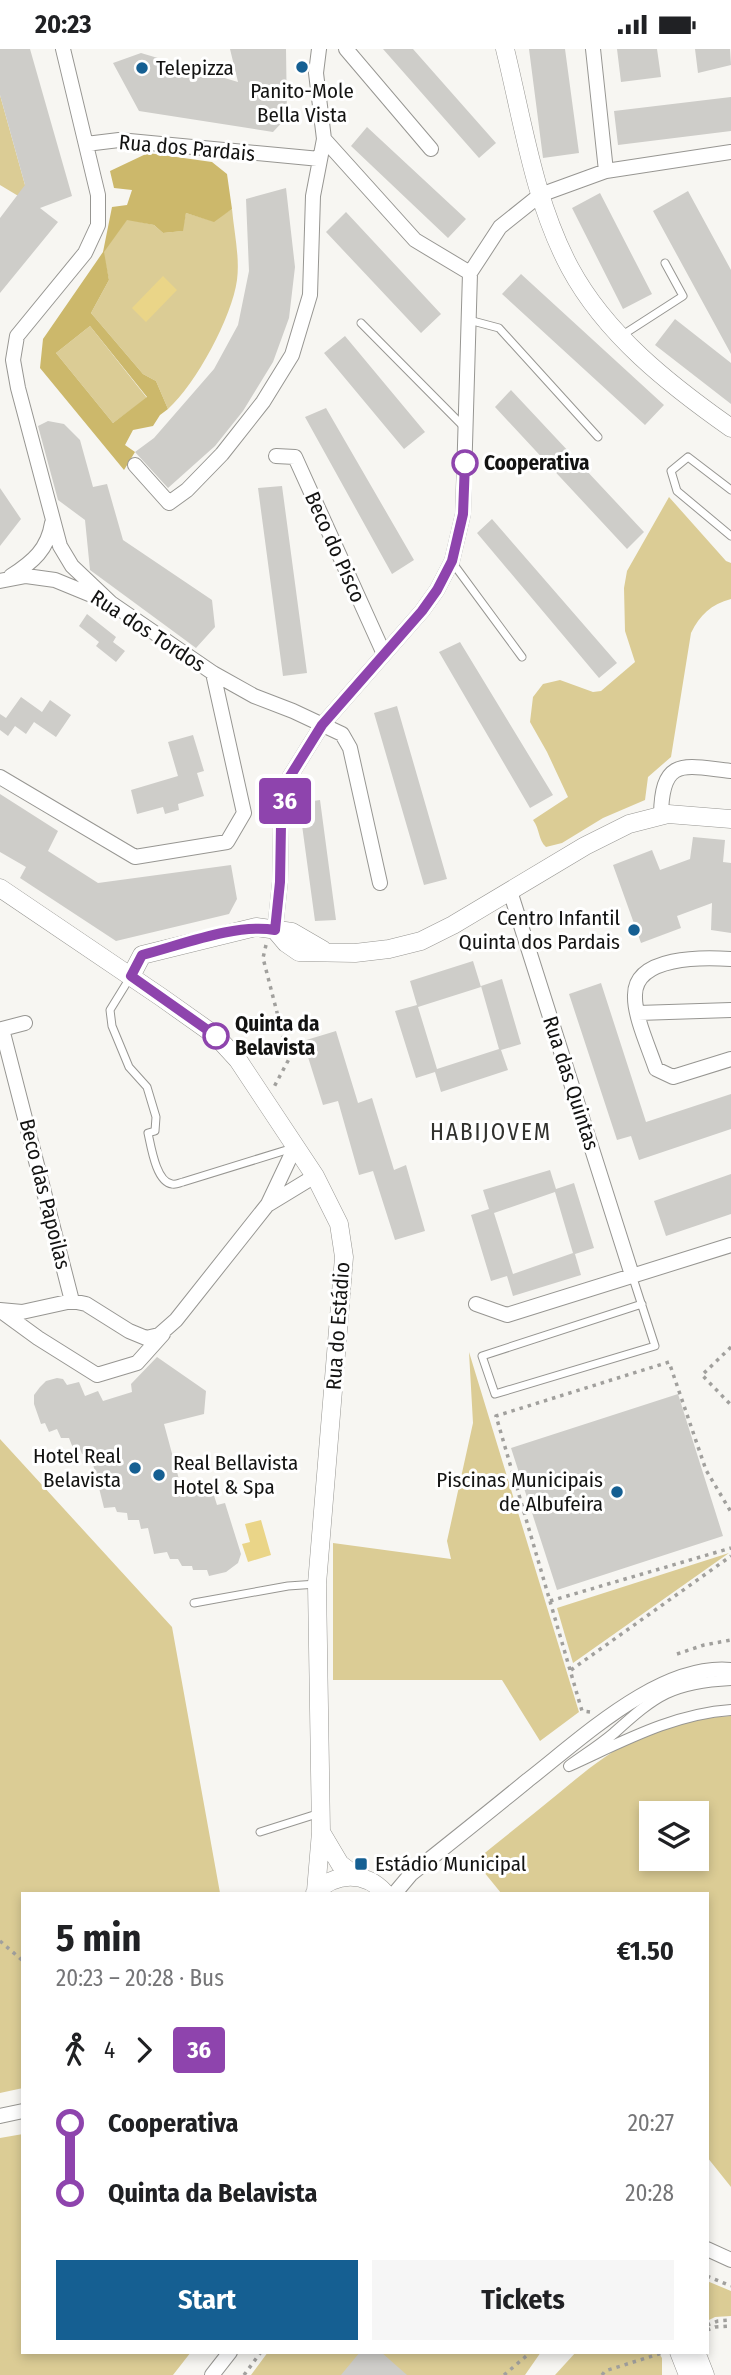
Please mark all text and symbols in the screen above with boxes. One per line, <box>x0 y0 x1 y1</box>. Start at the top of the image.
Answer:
text: 20:23 <box>35 9 92 40</box>
place label: Telepizza <box>156 55 234 81</box>
marker: Panito-Mole Bella Vista <box>294 59 310 75</box>
marker: Telepizza <box>134 60 150 76</box>
place label: Panito-Mole Bella Vista <box>250 78 354 128</box>
street label: Rua dos Pardais <box>118 129 256 167</box>
marker: Cooperativa <box>452 450 478 476</box>
place label: Cooperativa <box>484 450 589 476</box>
street label: Beco do Pisco <box>299 488 371 606</box>
street label: Rua dos Tordos <box>86 584 210 678</box>
line badge: 36 <box>254 778 316 824</box>
text: 36 <box>273 787 297 815</box>
place label: Centro Infantil Quinta dos Pardais <box>459 905 620 955</box>
marker: Centro Infantil Quinta dos Pardais <box>626 922 642 938</box>
place label: Quinta da Belavista <box>235 1011 319 1061</box>
street label: Rua das Quintas <box>537 1013 605 1153</box>
marker: Quinta da Belavista <box>203 1023 229 1049</box>
street label: Beco das Papoilas <box>14 1116 76 1272</box>
district label: HABIJOVEM <box>430 1118 552 1146</box>
street label: Rua do Estádio <box>321 1261 355 1391</box>
place label: Hotel Real Belavista <box>33 1443 121 1493</box>
place label: Real Bellavista Hotel & Spa <box>173 1450 298 1500</box>
marker: Hotel Real Belavista <box>127 1460 143 1476</box>
marker: Real Bellavista Hotel & Spa <box>151 1467 167 1483</box>
place label: Piscinas Municipais de Albufeira <box>436 1467 603 1517</box>
marker: Piscinas Municipais de Albufeira <box>609 1484 625 1500</box>
map controls <box>639 1801 709 1871</box>
button: layers <box>639 1801 709 1871</box>
place label: Estádio Municipal <box>375 1851 527 1877</box>
marker: Estádio Municipal <box>353 1856 369 1872</box>
text: 5 min <box>56 1915 141 1961</box>
text: €1.50 <box>617 1936 674 1967</box>
text: 20:23 – 20:28 · Bus <box>56 1964 224 1992</box>
icon: walk <box>56 2031 94 2069</box>
icon: forward <box>125 2031 163 2069</box>
text: 4 <box>104 2036 115 2064</box>
text: 36 <box>187 2036 211 2064</box>
text: Cooperativa <box>108 2108 238 2139</box>
text: 20:27 <box>628 2109 674 2137</box>
text: Quinta da Belavista <box>108 2178 317 2209</box>
text: 20:28 <box>625 2179 674 2207</box>
button: Start <box>56 2260 358 2340</box>
button: Tickets <box>372 2260 674 2340</box>

